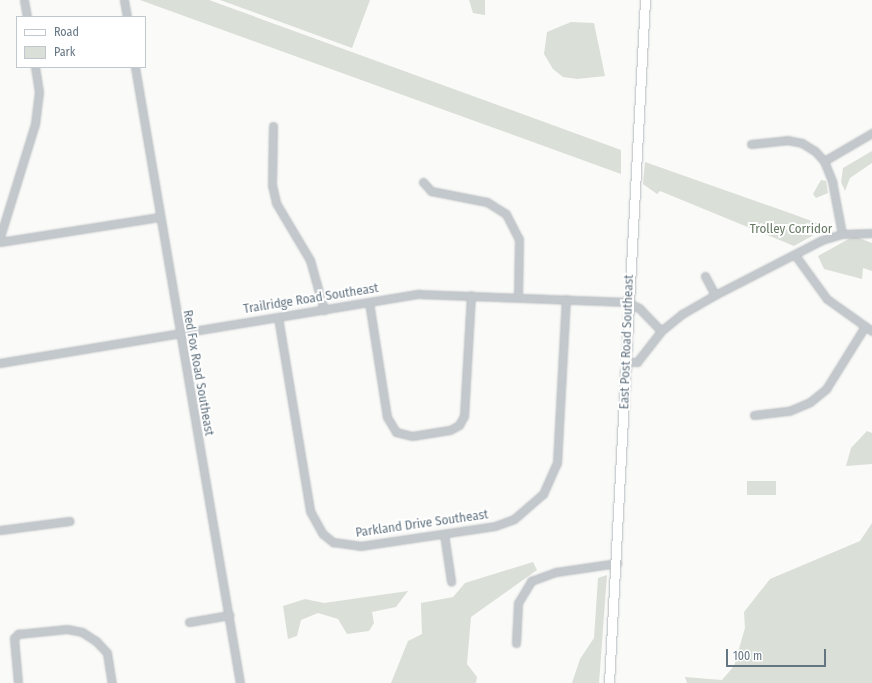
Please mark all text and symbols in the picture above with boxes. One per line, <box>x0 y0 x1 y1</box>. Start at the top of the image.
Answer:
legend <box>16 16 146 68</box>
text: Road <box>54 25 79 39</box>
text: Park <box>54 45 75 59</box>
park label: Trolley Corridor <box>750 221 832 237</box>
street label: East Post Road Southeast <box>617 274 637 410</box>
street label: Trailridge Road Southeast <box>242 281 380 317</box>
street label: Red Fox Road Southeast <box>179 309 217 437</box>
street label: Parkland Drive Southeast <box>355 507 489 541</box>
scale bar <box>728 641 828 667</box>
text: 100 m <box>733 649 762 663</box>

